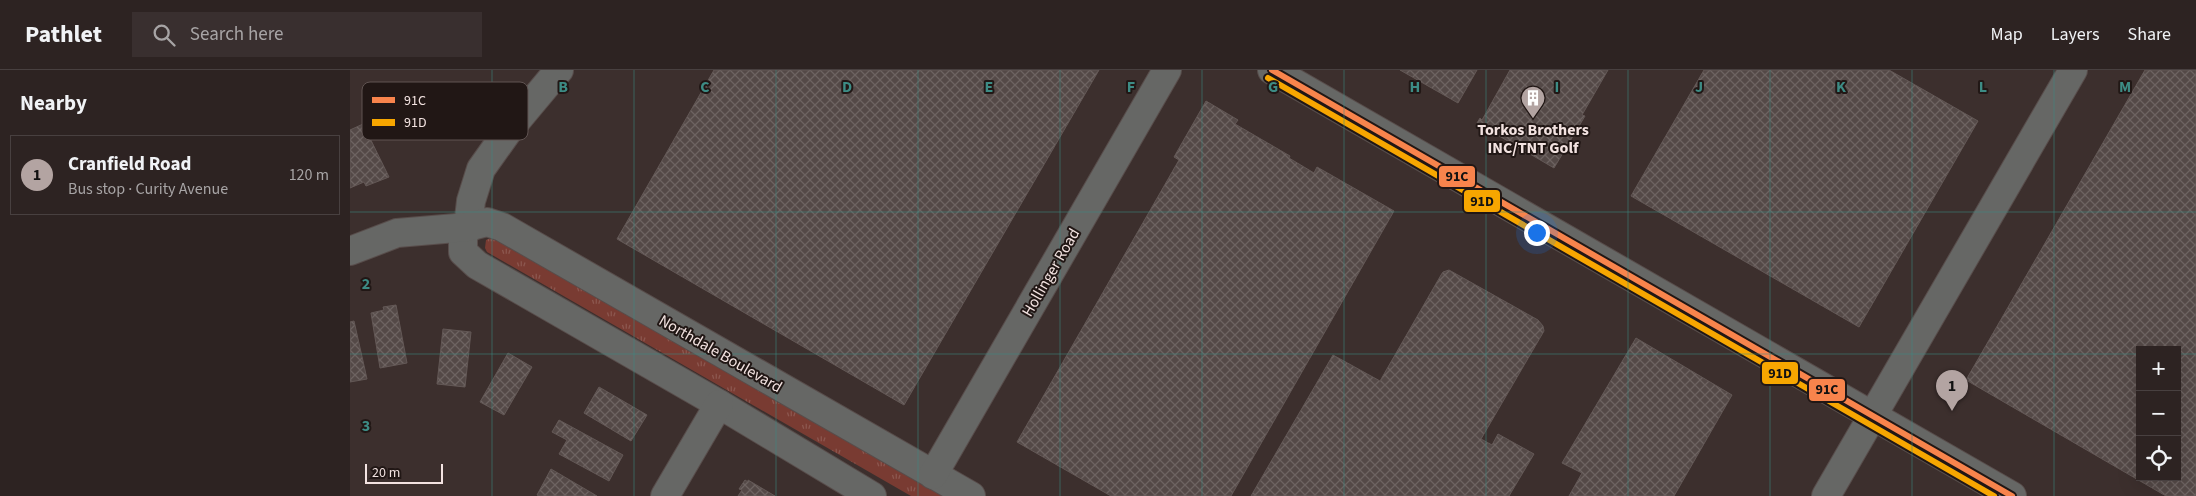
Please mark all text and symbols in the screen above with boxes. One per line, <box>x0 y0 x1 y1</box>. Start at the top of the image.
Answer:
search box <box>132 12 482 57</box>
text: Pathlet <box>25 17 102 52</box>
icon: search <box>150 21 178 49</box>
text: Search here <box>190 21 284 48</box>
text: Map <box>1991 22 2023 47</box>
text: Layers <box>2051 22 2100 47</box>
text: Share <box>2128 22 2171 47</box>
text: B <box>558 76 568 98</box>
text: C <box>700 76 710 98</box>
text: D <box>842 76 852 98</box>
text: E <box>985 76 993 98</box>
text: F <box>1127 76 1135 98</box>
text: G <box>1268 76 1278 98</box>
text: H <box>1410 76 1420 98</box>
text: I <box>1555 76 1559 98</box>
text: J <box>1695 76 1703 98</box>
text: K <box>1836 76 1846 98</box>
text: L <box>1979 76 1987 98</box>
text: M <box>2119 76 2131 98</box>
legend <box>362 82 528 140</box>
building icon: Torkos Brothers INC/TNT Golf <box>1520 85 1546 119</box>
text: Nearby <box>20 88 87 118</box>
text: 91C <box>404 91 426 111</box>
text: 91D <box>404 113 427 133</box>
place label: Torkos Brothers INC/TNT Golf <box>1477 119 1589 159</box>
text: Cranfield Road <box>68 151 191 178</box>
text: 1 <box>33 164 41 186</box>
text: 120 m <box>289 164 329 186</box>
line badge: 91C <box>1438 165 1476 188</box>
text: 91C <box>1446 167 1468 187</box>
text: Bus stop · Curity Avenue <box>68 178 228 200</box>
line badge: 91D <box>1463 189 1501 213</box>
text: 91D <box>1470 192 1494 212</box>
your location <box>1524 220 1550 246</box>
street label: Hollinger Road <box>1017 224 1085 321</box>
text: 2 <box>362 273 370 295</box>
street label: Northdale Boulevard <box>655 310 786 398</box>
map controls <box>2136 346 2181 481</box>
button: + <box>2136 346 2181 391</box>
line badge: 91D <box>1761 361 1799 385</box>
text: 91D <box>1768 364 1792 384</box>
pin: 1 <box>1936 370 1968 411</box>
line badge: 91C <box>1808 378 1846 402</box>
text: 91C <box>1816 380 1838 400</box>
button: − <box>2136 391 2181 436</box>
text: 3 <box>362 415 370 437</box>
button: locate <box>2136 436 2181 481</box>
scale bar <box>365 461 442 484</box>
text: 20 m <box>372 463 400 483</box>

